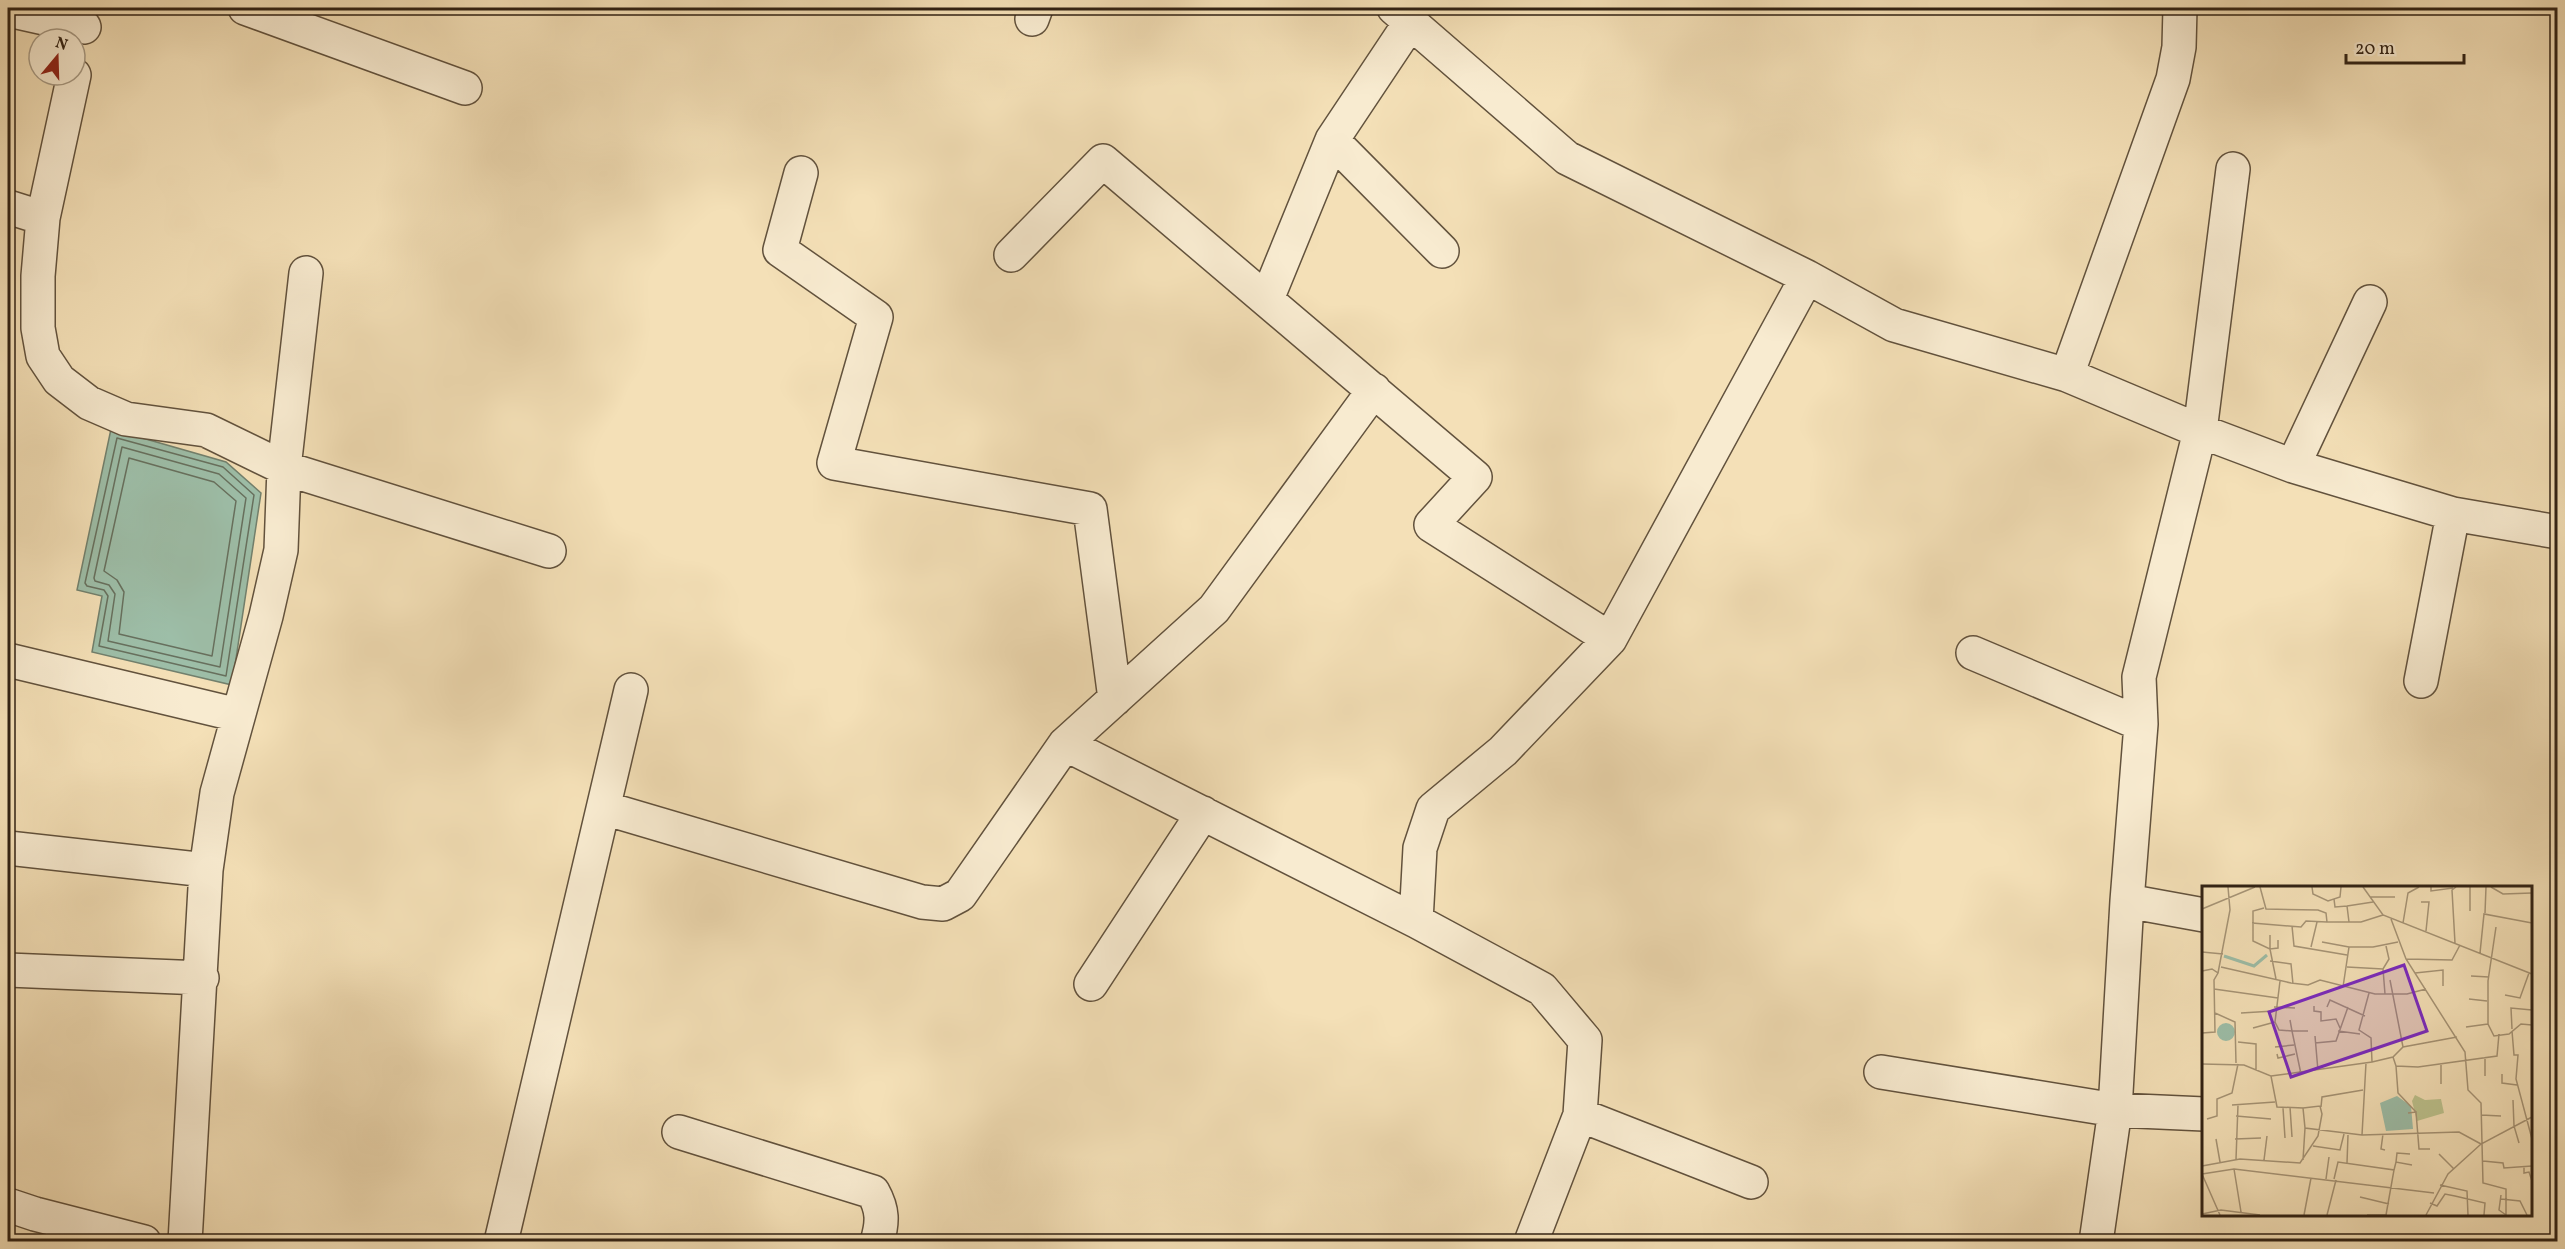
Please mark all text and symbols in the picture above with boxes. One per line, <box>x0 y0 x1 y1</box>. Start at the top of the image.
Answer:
north arrow <box>27 27 87 87</box>
scale bar <box>2346 27 2464 65</box>
text: N <box>52 32 71 57</box>
text: 20 m <box>2355 37 2395 62</box>
inset map <box>2202 886 2532 1216</box>

